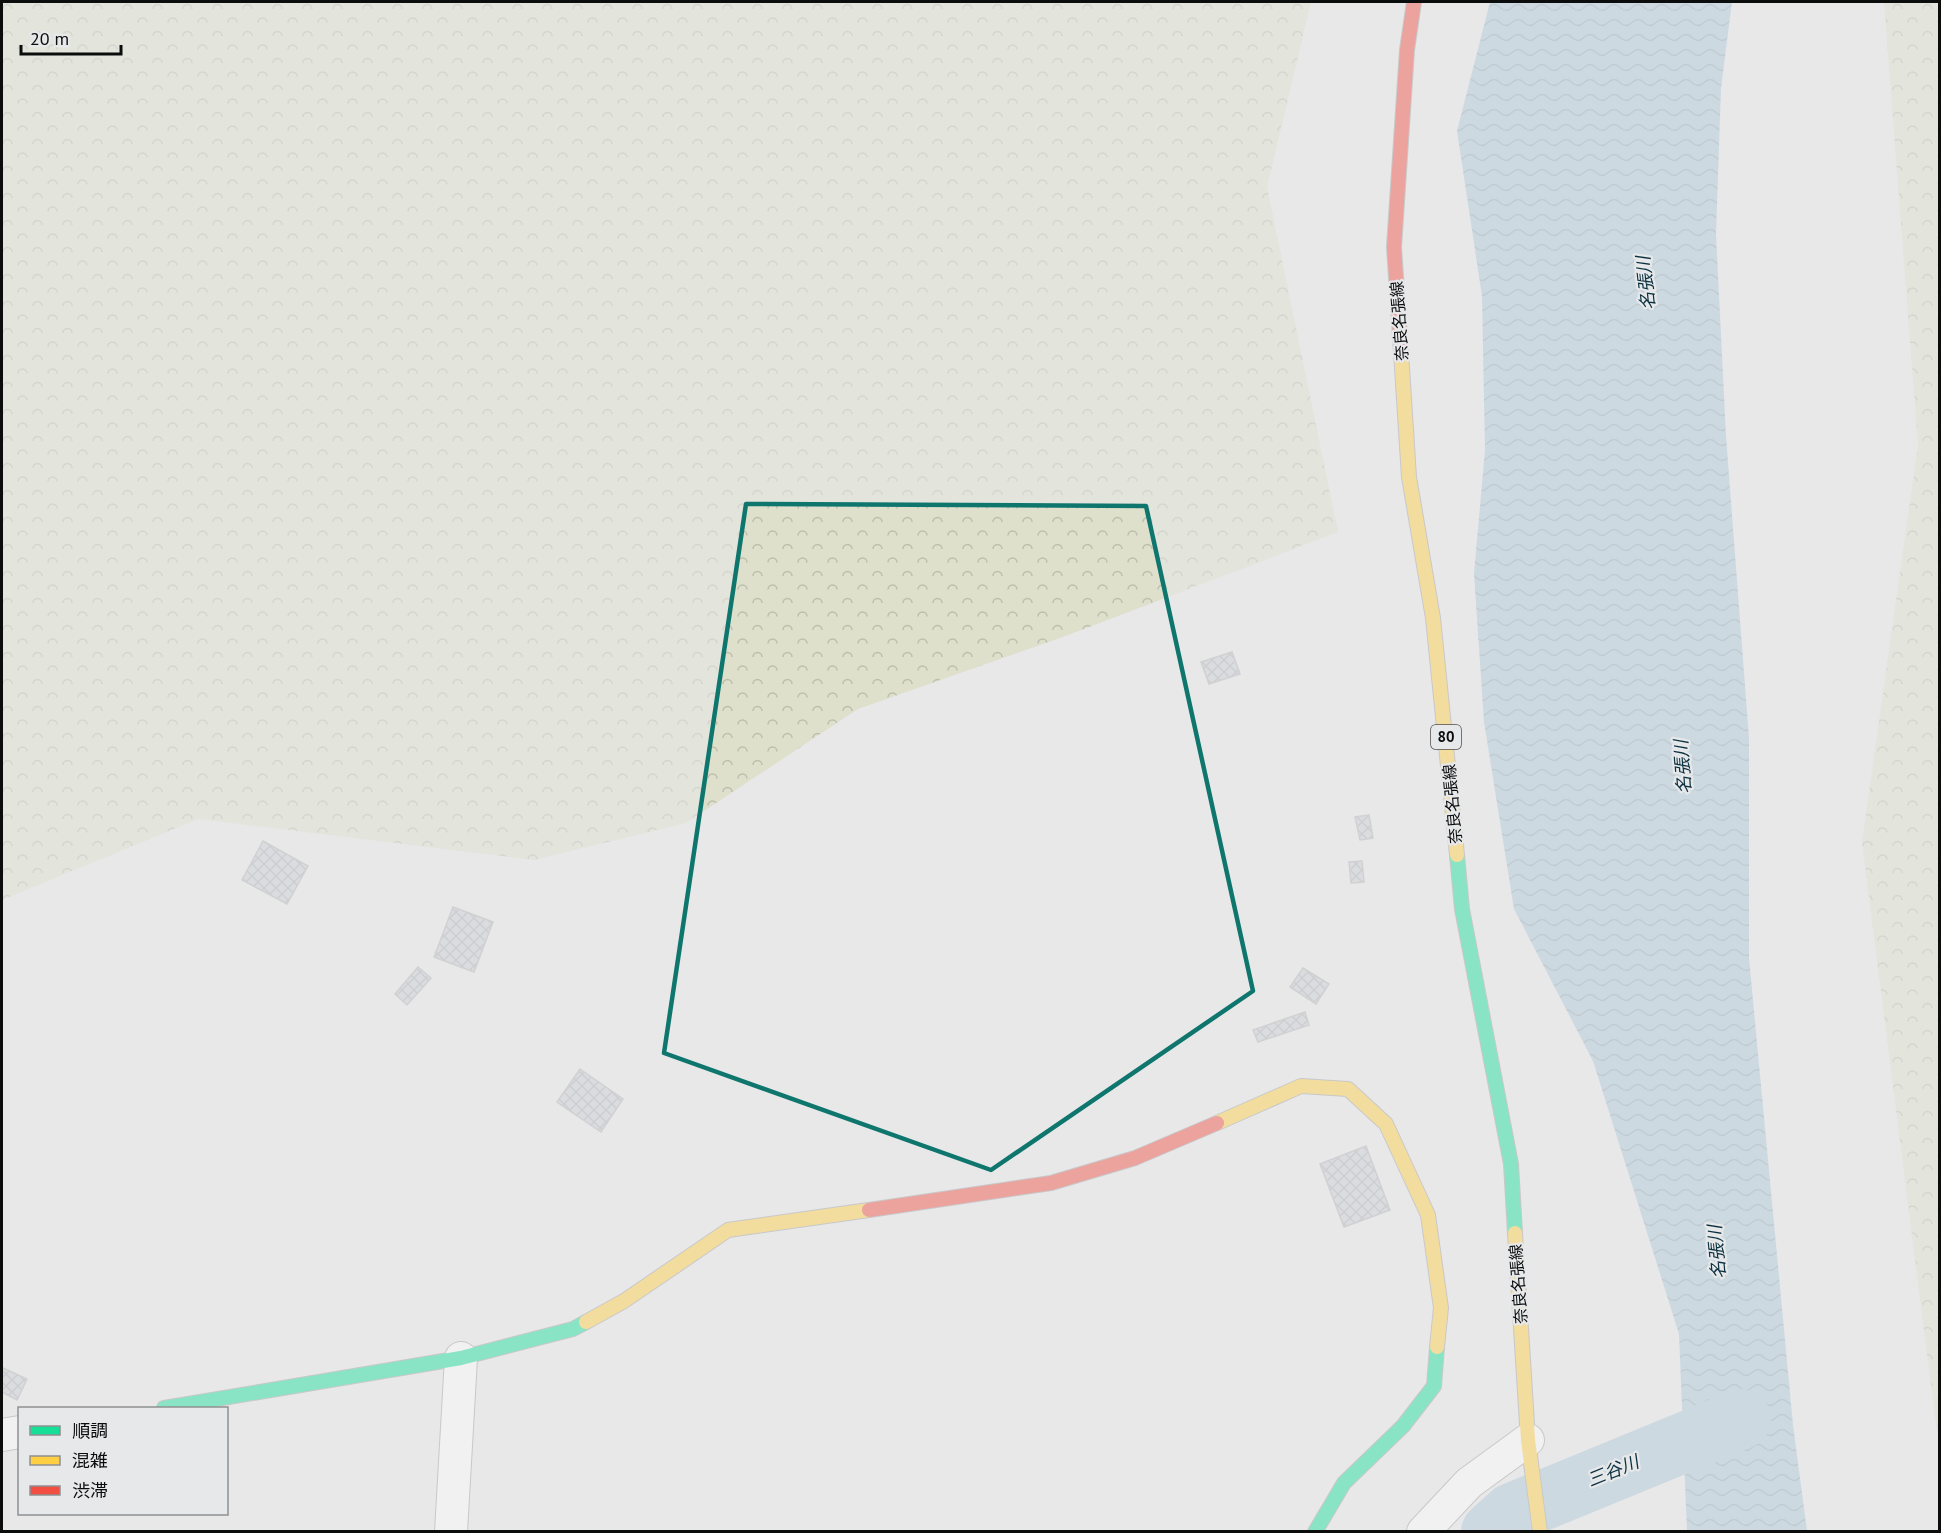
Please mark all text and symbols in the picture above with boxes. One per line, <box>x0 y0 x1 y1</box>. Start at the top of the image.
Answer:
scale bar <box>21 18 122 56</box>
text: 20 m <box>30 27 69 50</box>
water label: 名張川 <box>1631 253 1660 311</box>
street label: 奈良名張線 <box>1386 280 1412 362</box>
road number: 80 <box>1431 725 1461 749</box>
water label: 名張川 <box>1669 737 1696 795</box>
street label: 奈良名張線 <box>1439 763 1465 845</box>
water label: 名張川 <box>1703 1222 1730 1280</box>
street label: 奈良名張線 <box>1505 1243 1531 1325</box>
legend <box>18 1407 228 1515</box>
text: 順調 <box>72 1419 108 1442</box>
text: 混雑 <box>72 1449 108 1472</box>
water label: 三谷川 <box>1583 1449 1644 1491</box>
text: 渋滞 <box>72 1479 108 1502</box>

